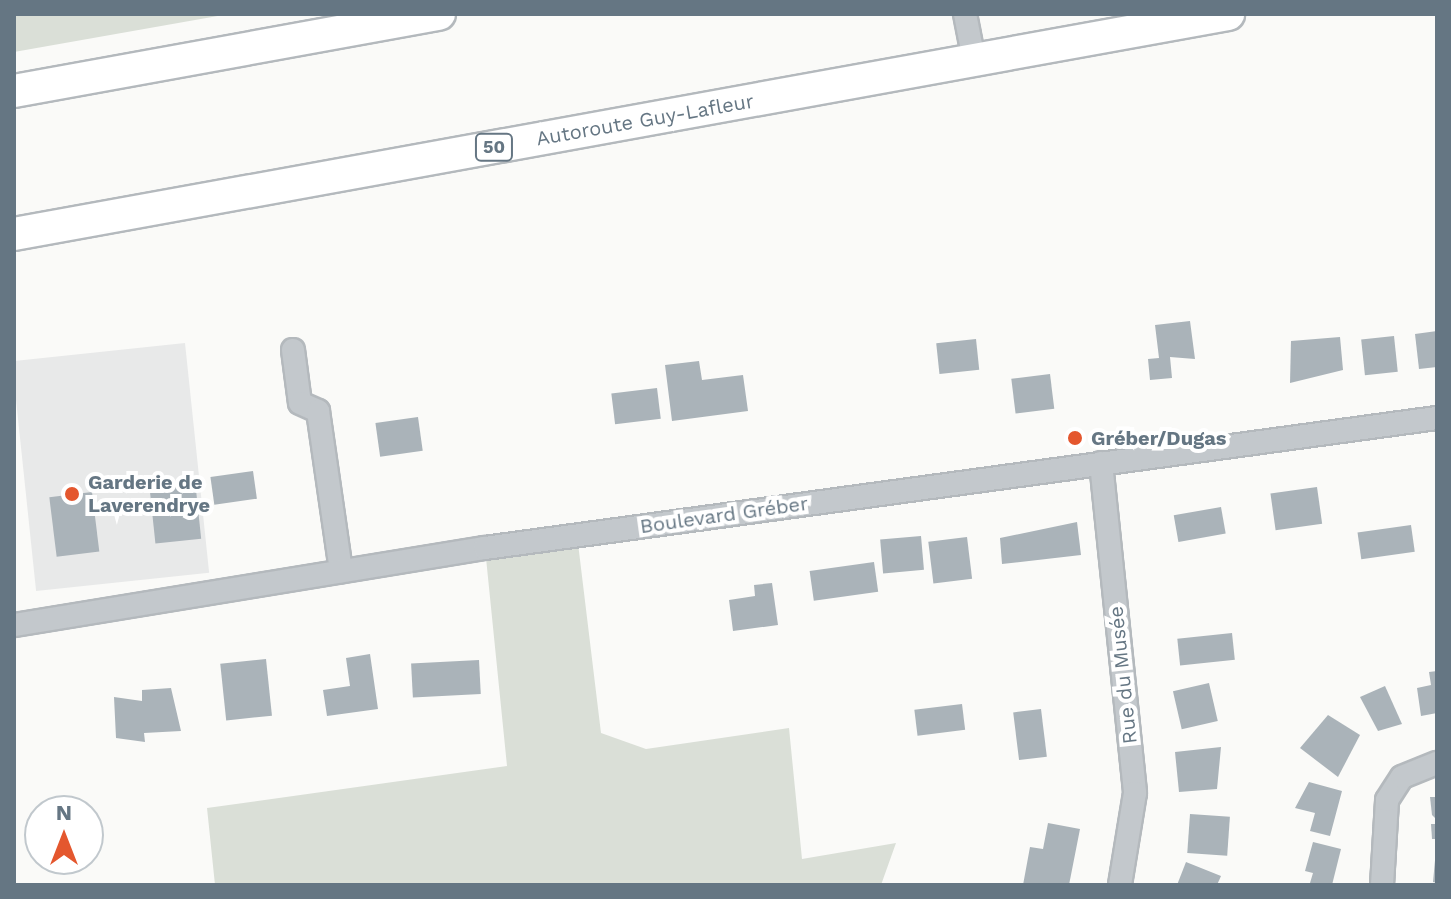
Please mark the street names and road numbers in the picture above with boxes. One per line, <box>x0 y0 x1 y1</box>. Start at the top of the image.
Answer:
street label: Autoroute Guy-Lafleur <box>534 89 756 151</box>
road number: 50 <box>474 133 514 161</box>
street label: Boulevard Gréber <box>638 491 810 539</box>
street label: Rue du Musée <box>1104 605 1142 745</box>

